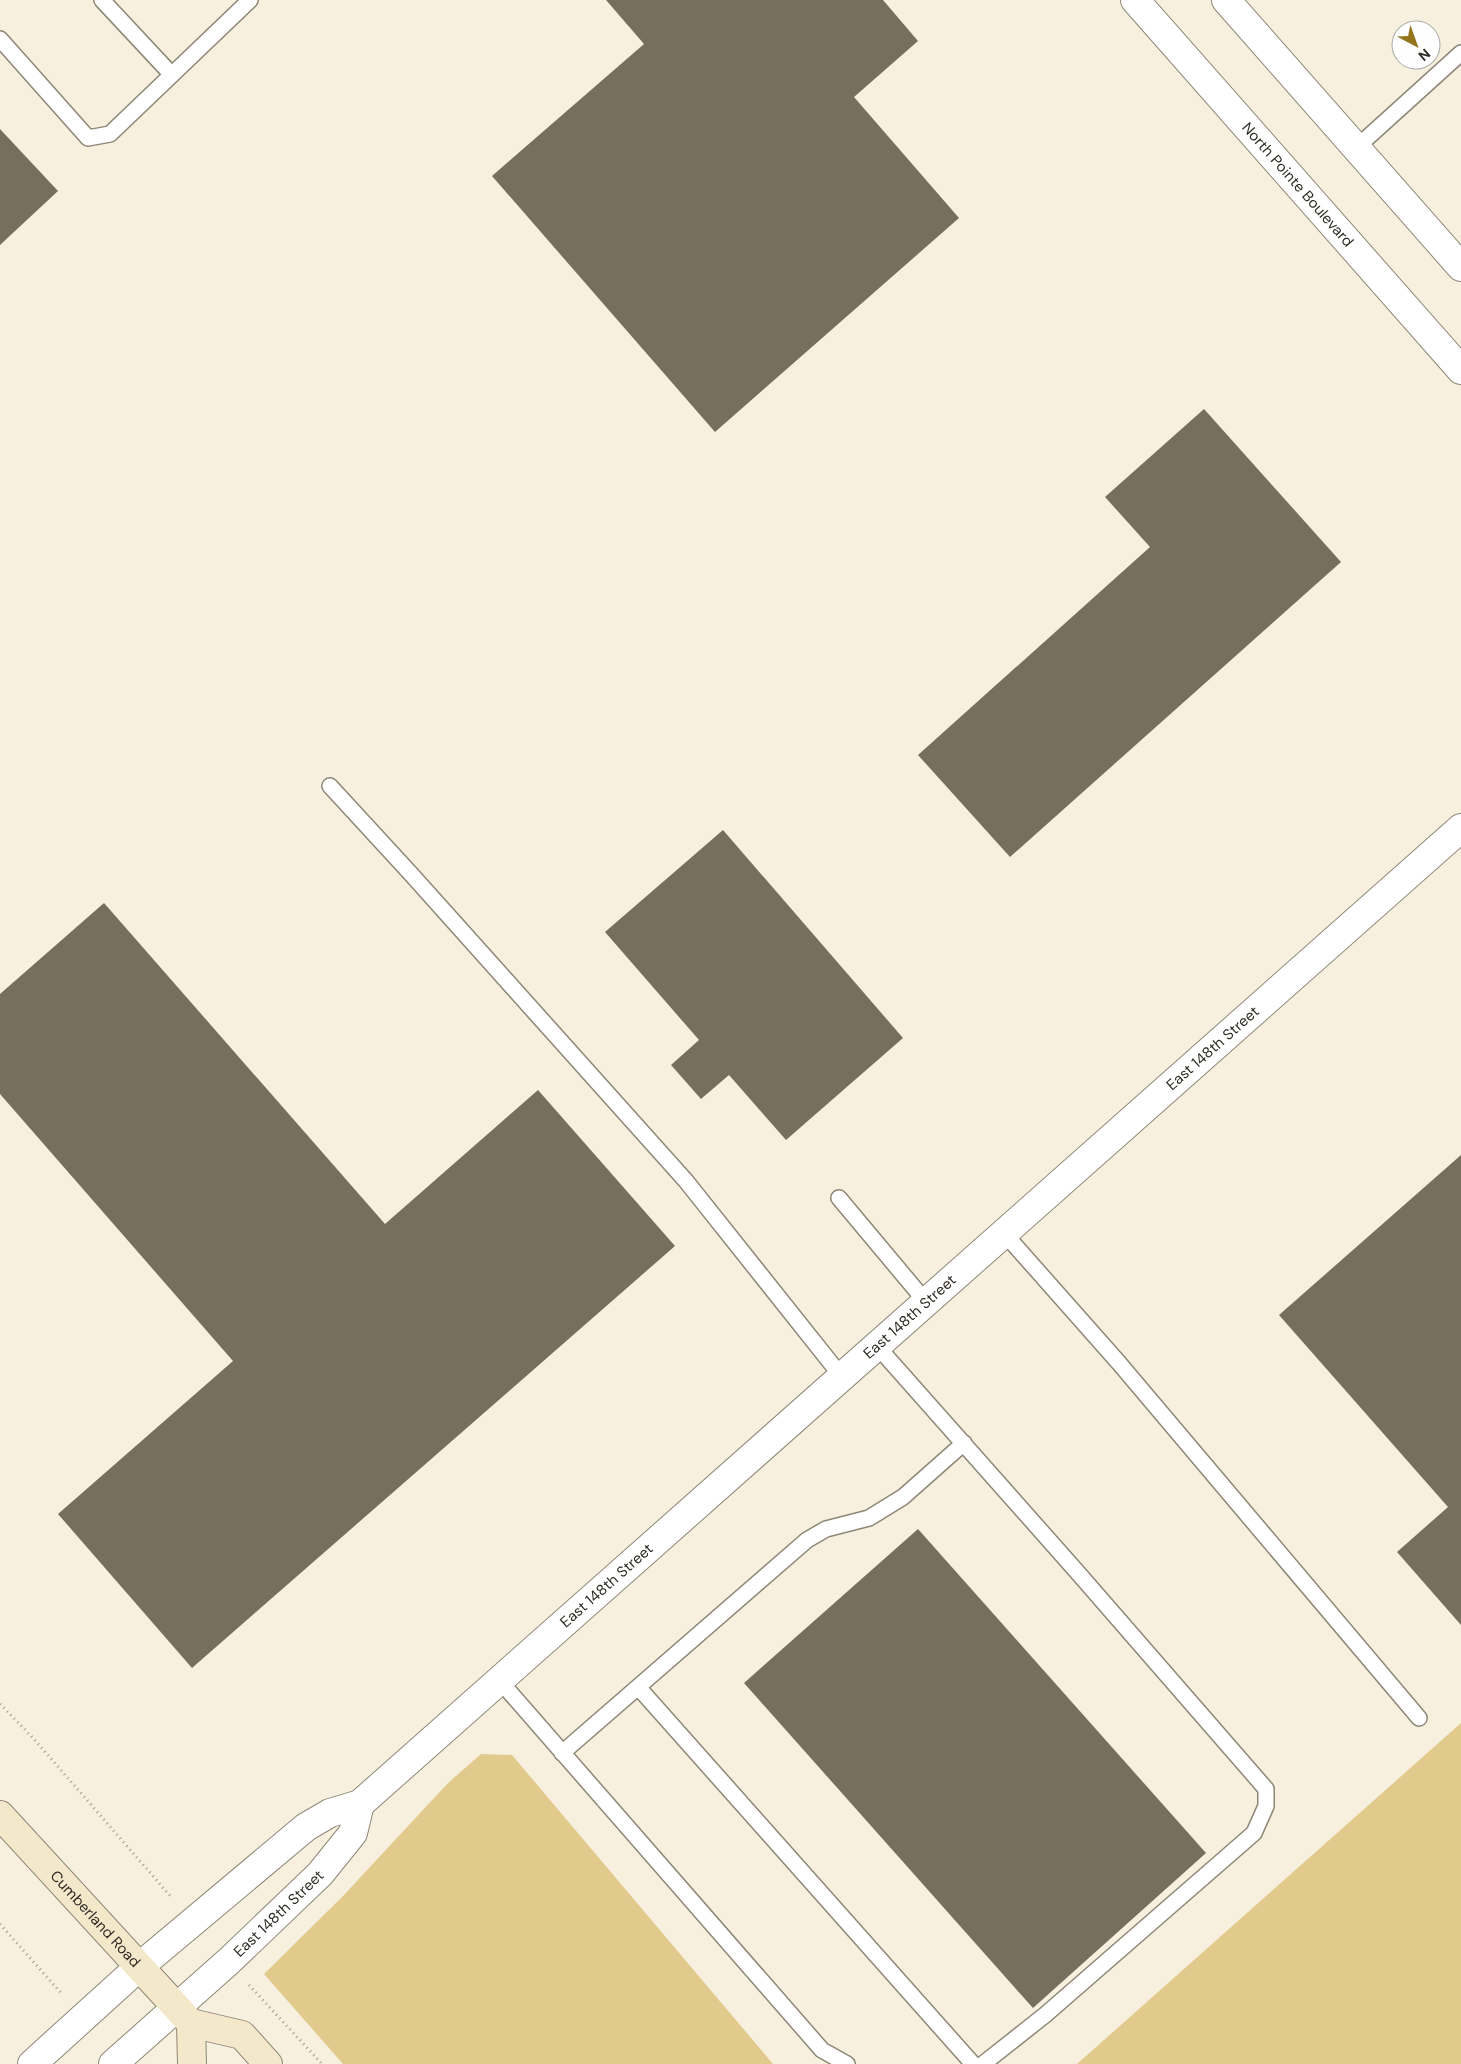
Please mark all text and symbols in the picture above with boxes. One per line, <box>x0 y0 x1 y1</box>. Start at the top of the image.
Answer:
north arrow <box>1391 20 1441 70</box>
text: N <box>1415 45 1434 65</box>
street label: North Pointe Boulevard <box>1237 118 1358 251</box>
street label: East 148th Street <box>1162 1001 1264 1095</box>
street label: East 148th Street <box>859 1270 960 1363</box>
street label: East 148th Street <box>556 1539 657 1632</box>
street label: East 148th Street <box>229 1865 328 1961</box>
street label: Cumberland Road <box>46 1866 145 1972</box>

